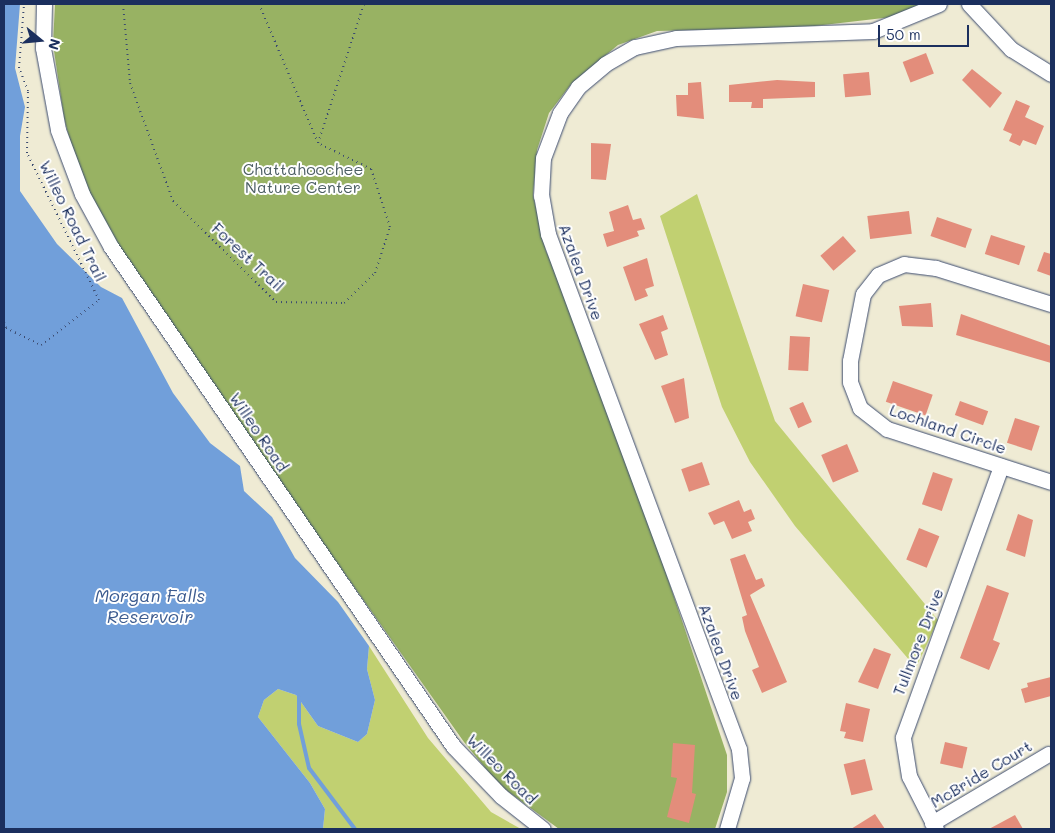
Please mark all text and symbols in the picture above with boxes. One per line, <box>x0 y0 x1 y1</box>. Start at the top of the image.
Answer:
north arrow <box>15 15 65 65</box>
scale bar <box>880 15 971 47</box>
text: 50 m <box>886 24 921 44</box>
text: N <box>44 37 65 52</box>
street label: Willeo Road Trail <box>35 157 111 285</box>
park label: Chattahoochee Nature Center <box>243 159 363 197</box>
street label: Forest Trail <box>208 219 288 295</box>
street label: Azalea Drive <box>555 221 607 323</box>
street label: Willeo Road <box>226 389 292 475</box>
street label: Lochland Circle <box>887 400 1009 458</box>
water label: Morgan Falls Reservoir <box>95 585 205 628</box>
street label: Tullmore Drive <box>889 586 947 698</box>
street label: Azalea Drive <box>695 601 747 703</box>
street label: Willeo Road <box>463 730 541 808</box>
street label: McBride Court <box>927 736 1035 812</box>

